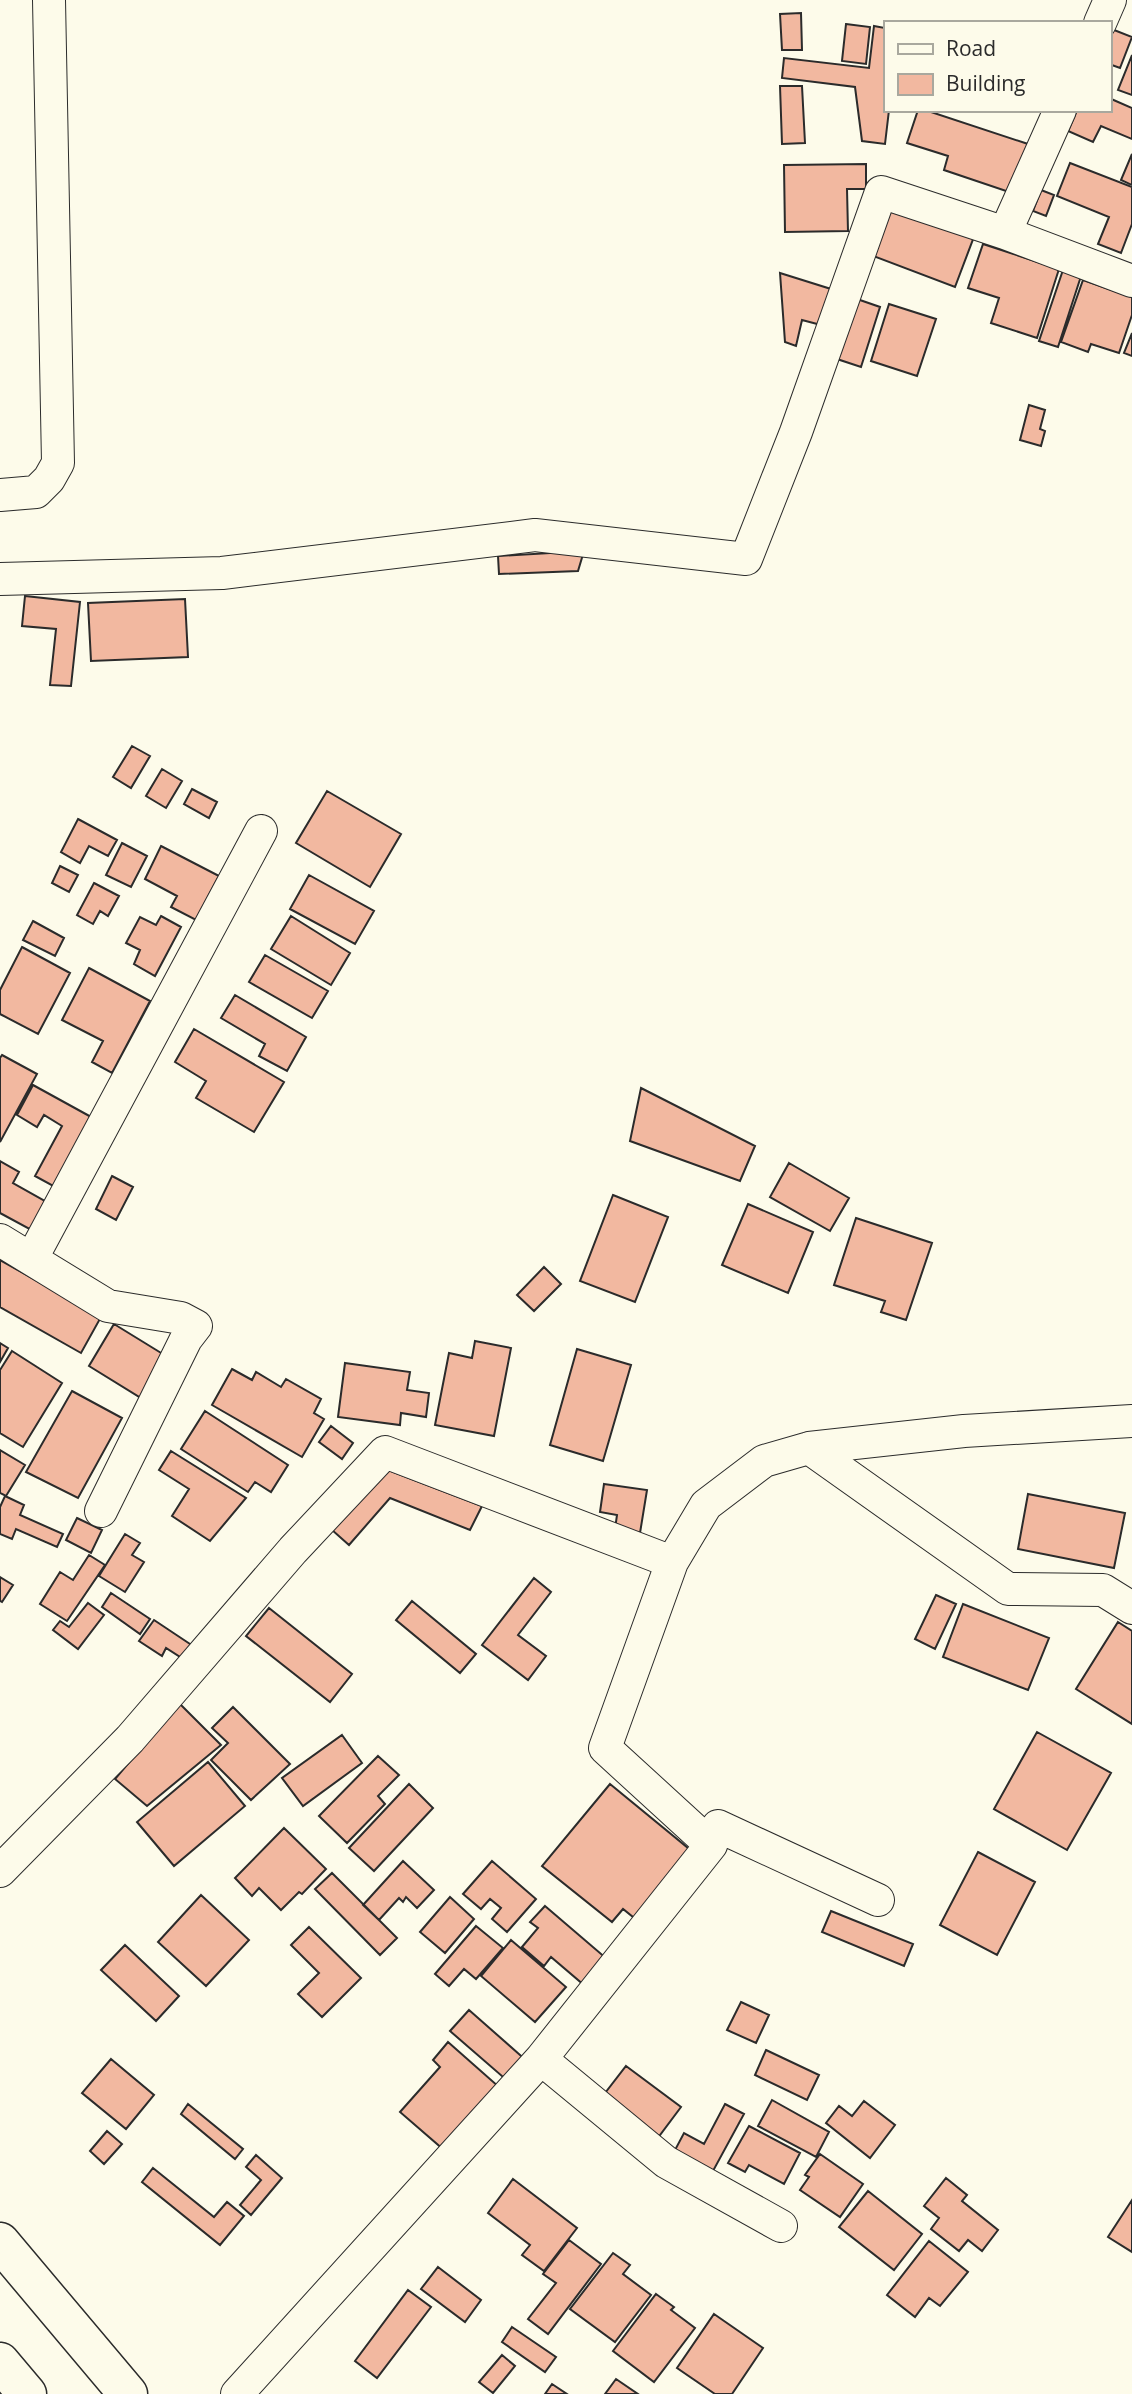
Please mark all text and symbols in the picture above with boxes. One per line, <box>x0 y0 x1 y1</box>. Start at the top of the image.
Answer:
legend <box>884 21 1111 112</box>
text: Road <box>946 34 996 62</box>
text: Building <box>946 69 1025 97</box>

